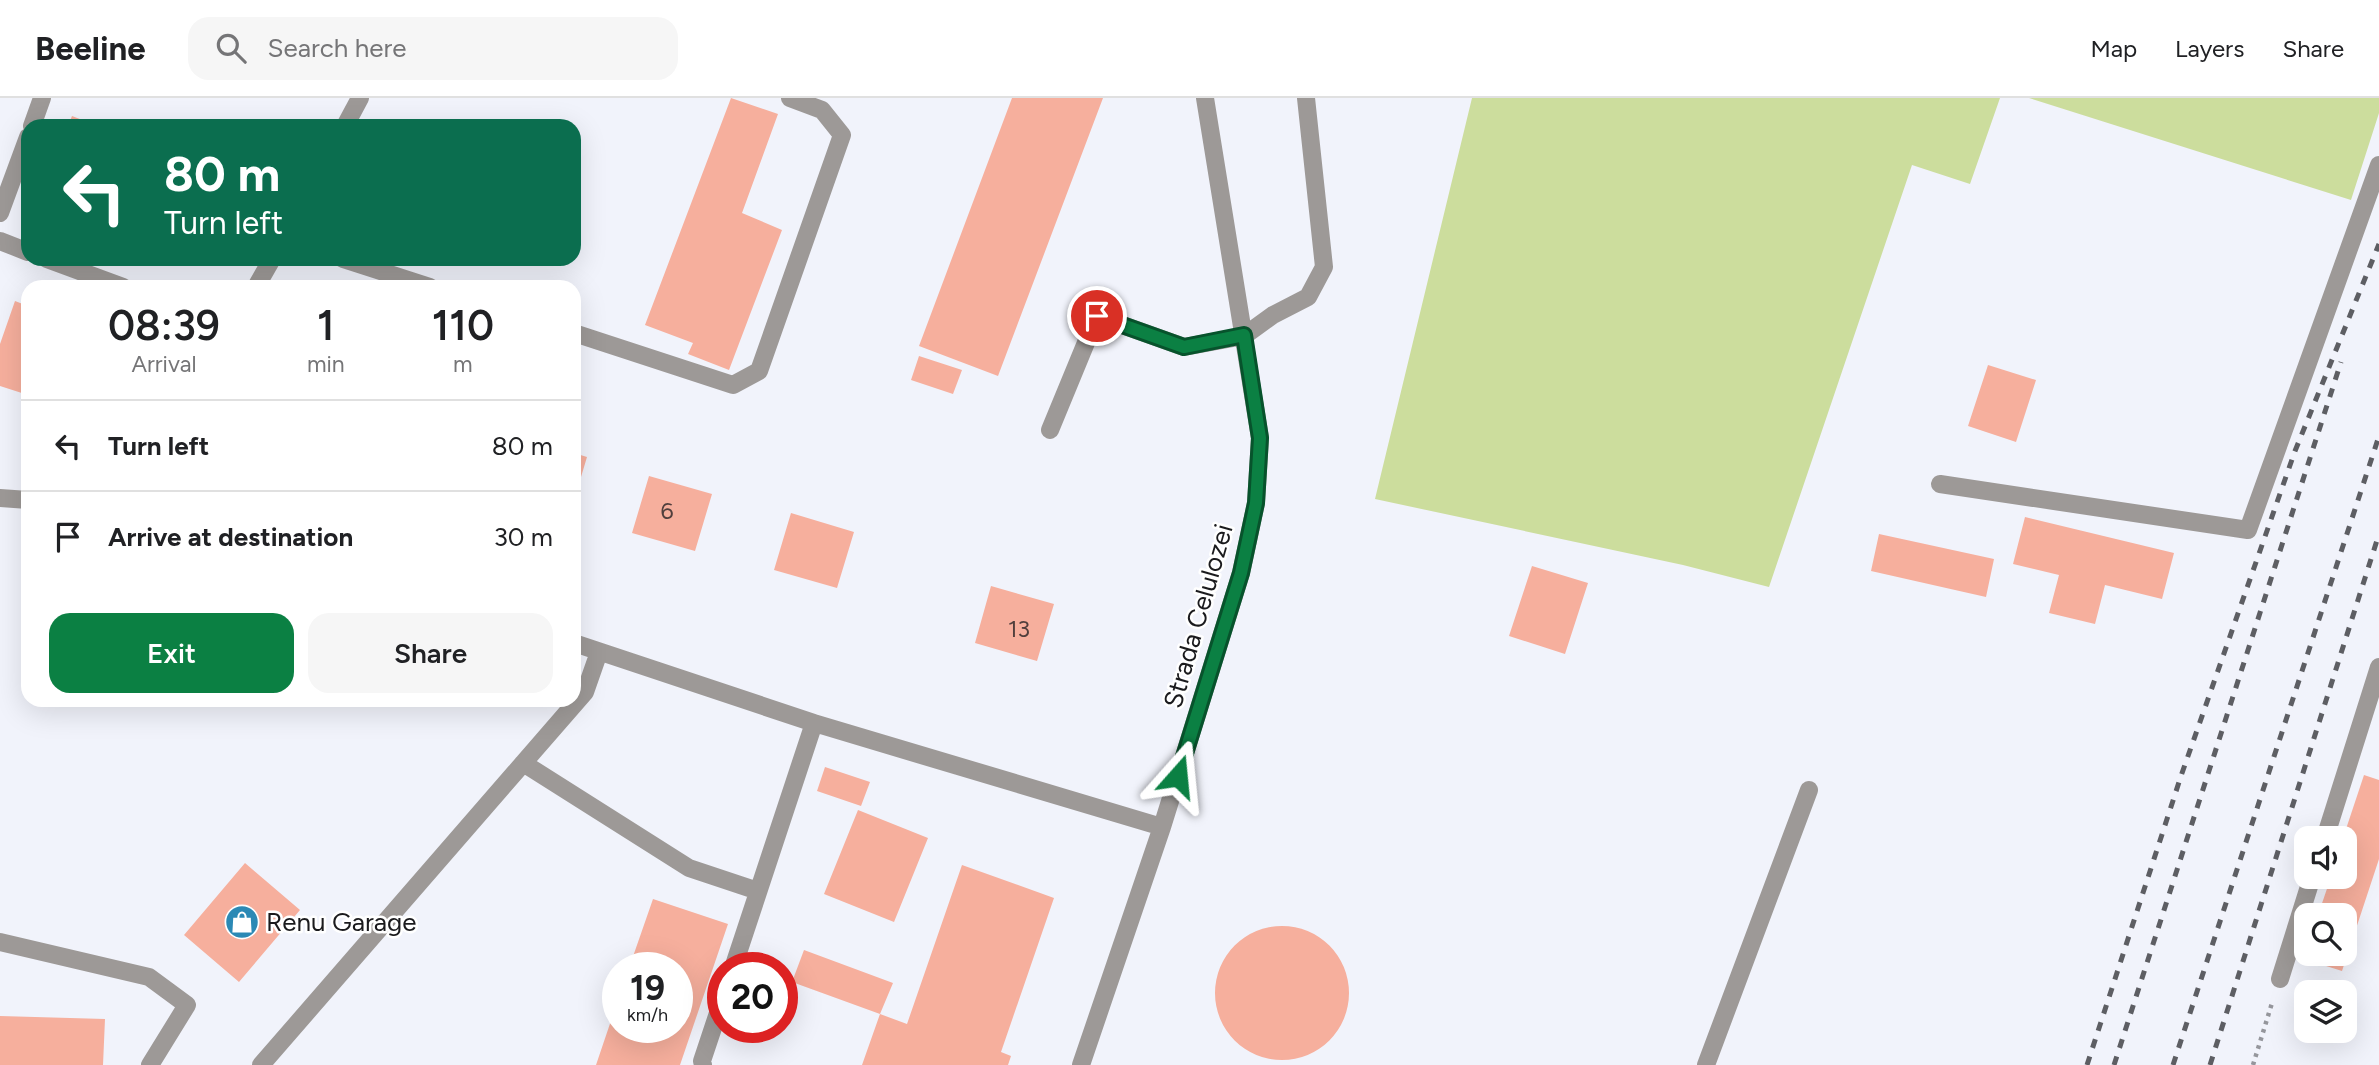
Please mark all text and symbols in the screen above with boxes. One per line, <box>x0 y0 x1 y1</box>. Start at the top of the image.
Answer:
search box <box>188 17 678 80</box>
text: Beeline <box>35 29 146 68</box>
icon: search <box>212 29 250 67</box>
text: Search here <box>268 32 406 64</box>
text: Map <box>2090 34 2137 63</box>
text: Layers <box>2175 34 2244 63</box>
text: Share <box>2282 34 2344 63</box>
text: 80 m <box>164 144 280 203</box>
icon: left <box>49 147 140 238</box>
text: Turn left <box>164 204 283 242</box>
pin <box>1067 286 1127 346</box>
icon: arrive <box>1078 297 1116 335</box>
text: 08:39 <box>108 300 220 351</box>
text: 1 <box>317 300 335 351</box>
text: 110 <box>432 300 494 351</box>
text: Arrival <box>132 350 196 378</box>
text: min <box>307 350 345 378</box>
text: m <box>453 350 473 378</box>
icon: left <box>49 427 87 465</box>
text: Turn left <box>108 430 209 462</box>
text: 80 m <box>492 430 553 462</box>
house number: 6 <box>660 497 674 525</box>
icon: arrive <box>49 518 87 556</box>
street label: Strada Celulozei <box>1156 520 1240 712</box>
text: Arrive at destination <box>108 521 353 553</box>
text: 30 m <box>494 521 553 553</box>
button: Exit <box>49 613 294 693</box>
button: Share <box>308 613 553 693</box>
house number: 13 <box>1008 615 1030 643</box>
position arrow <box>1141 739 1215 813</box>
map controls <box>2294 826 2357 1043</box>
button: sound <box>2294 826 2357 889</box>
shop icon: Renu Garage <box>223 903 261 941</box>
button: search <box>2294 903 2357 966</box>
place label: Renu Garage <box>266 906 416 938</box>
speed limit sign: 20 <box>707 952 798 1043</box>
text: 19 <box>630 967 665 1009</box>
button: layers <box>2294 980 2357 1043</box>
text: km/h <box>627 1004 668 1026</box>

